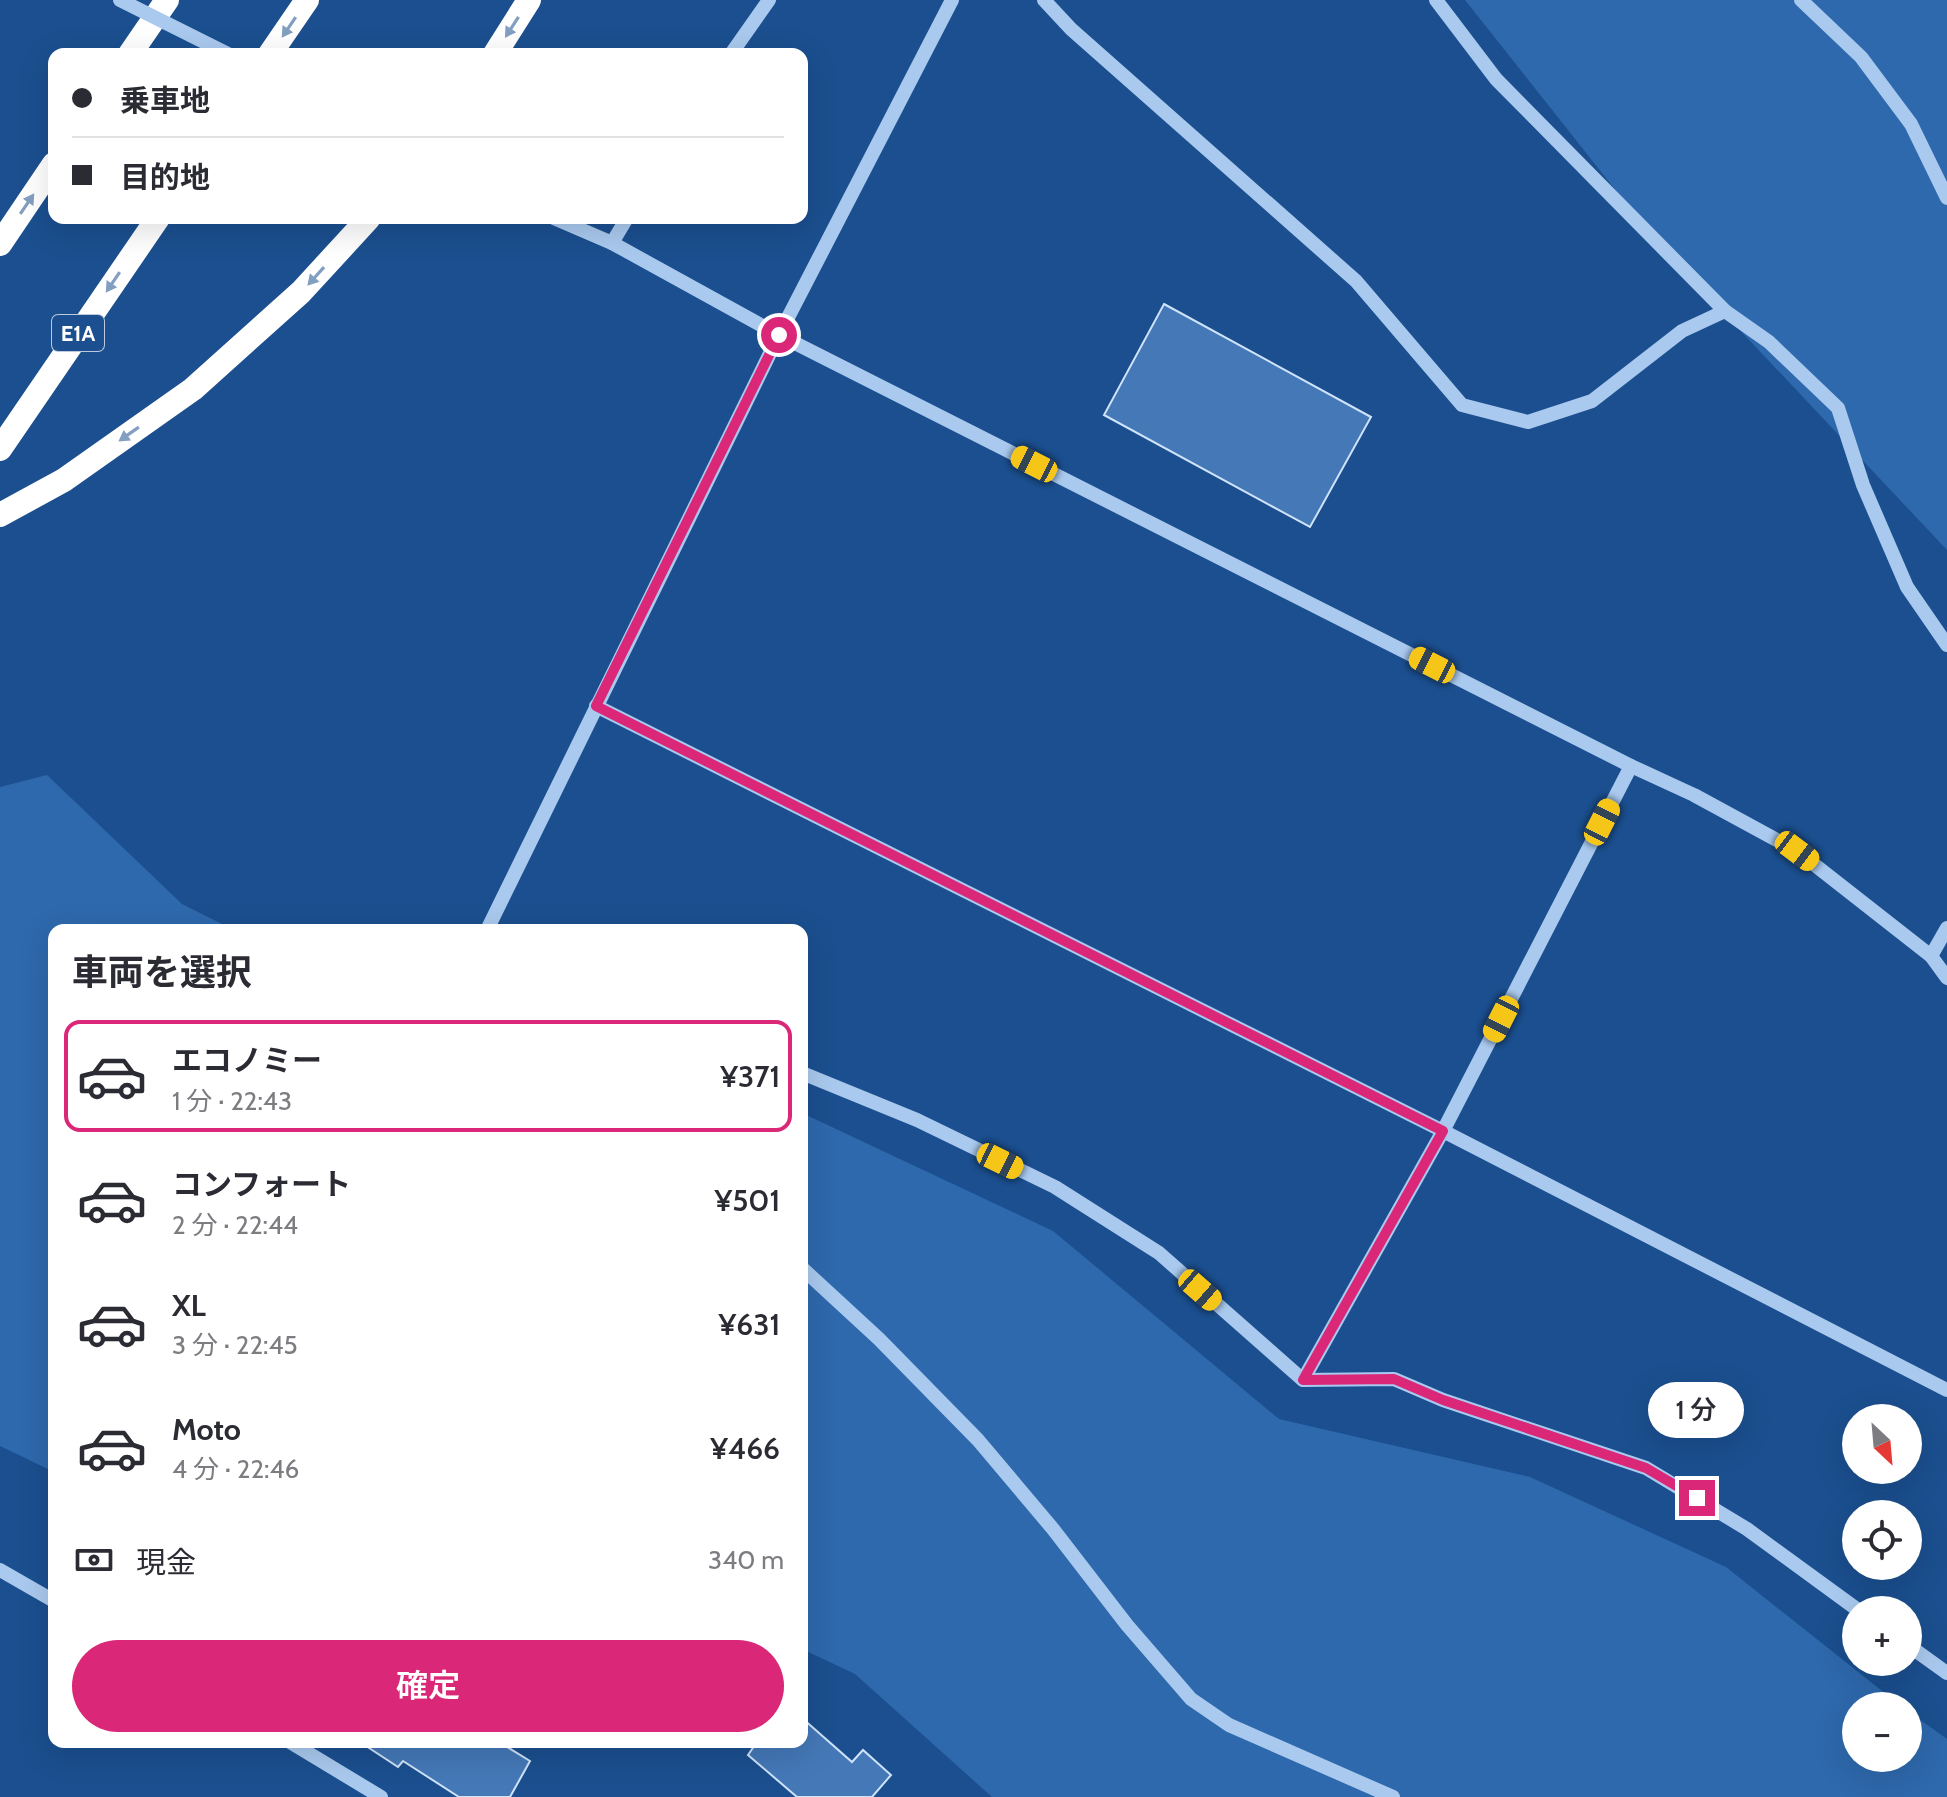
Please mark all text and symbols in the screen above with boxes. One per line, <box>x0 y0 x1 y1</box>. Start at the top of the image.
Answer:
one-way arrow <box>282 16 297 38</box>
one-way arrow <box>505 16 520 38</box>
text: 乗車地 <box>120 82 210 119</box>
text: 目的地 <box>120 159 210 196</box>
one-way arrow <box>19 194 34 215</box>
one-way arrow <box>308 266 326 285</box>
one-way arrow <box>106 272 121 293</box>
road number: E1A <box>52 315 104 351</box>
route start <box>761 317 797 353</box>
one-way arrow <box>119 426 140 441</box>
car <box>1007 442 1061 486</box>
car <box>1405 643 1459 687</box>
car <box>1580 795 1624 849</box>
car <box>1771 827 1823 875</box>
text: 車両を選択 <box>72 950 252 994</box>
car <box>1479 992 1523 1046</box>
icon: car <box>76 1040 148 1112</box>
text: エコノミー <box>172 1042 322 1079</box>
text: ¥371 <box>720 1058 780 1095</box>
text: 1 分 · 22:43 <box>172 1085 292 1117</box>
car <box>973 1140 1027 1182</box>
icon: car <box>76 1164 148 1236</box>
text: コンフォート <box>172 1166 351 1203</box>
text: ¥501 <box>714 1182 780 1219</box>
text: 2 分 · 22:44 <box>172 1209 298 1241</box>
car <box>1174 1265 1226 1315</box>
text: XL <box>172 1287 206 1324</box>
icon: car <box>76 1288 148 1360</box>
text: ¥631 <box>719 1306 780 1343</box>
text: 3 分 · 22:45 <box>172 1329 298 1361</box>
callout: 1 分 <box>1649 1382 1745 1438</box>
text: 1 分 <box>1675 1394 1717 1426</box>
north arrow <box>1842 1404 1922 1484</box>
map controls <box>1842 1404 1922 1772</box>
text: Moto <box>172 1411 241 1448</box>
icon: car <box>76 1412 148 1484</box>
text: ¥466 <box>710 1430 780 1467</box>
text: 4 分 · 22:46 <box>172 1453 299 1485</box>
route end <box>1679 1480 1715 1516</box>
button: locate <box>1842 1500 1922 1580</box>
icon: cash <box>72 1538 116 1582</box>
text: 現金 <box>136 1544 196 1581</box>
text: 340 m <box>708 1544 784 1576</box>
button: + <box>1842 1596 1922 1676</box>
button: 確定 <box>72 1640 784 1732</box>
button: − <box>1842 1692 1922 1772</box>

